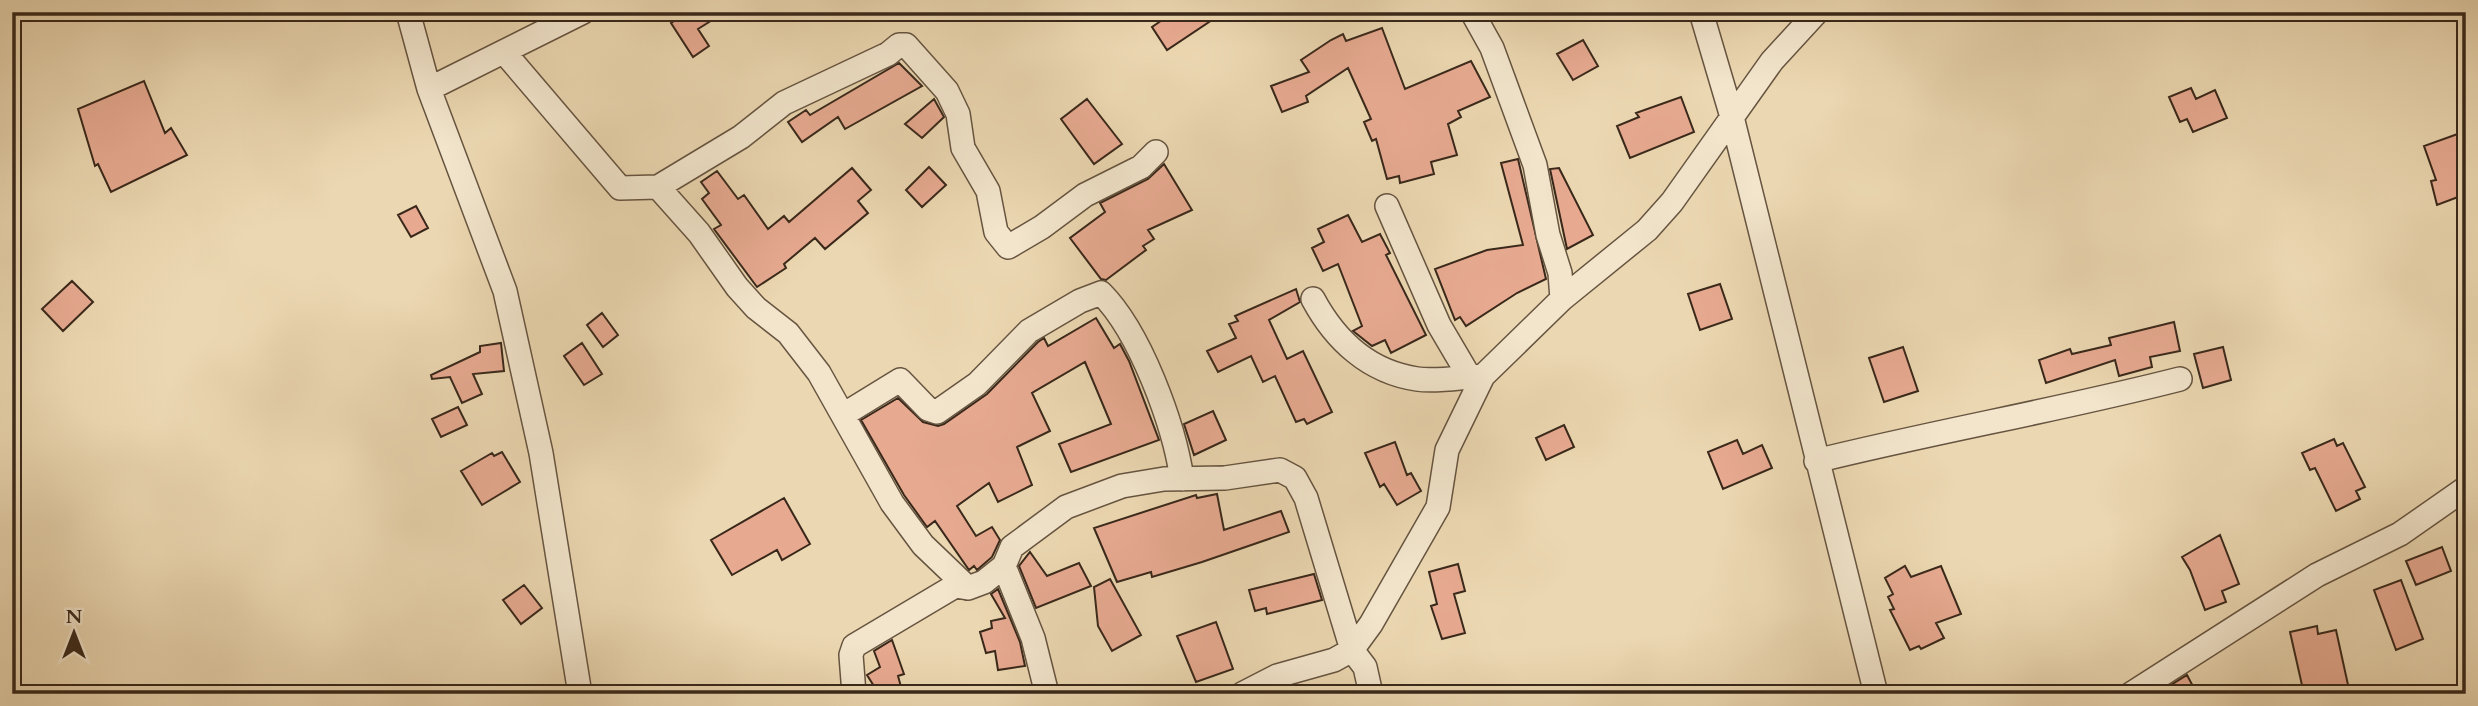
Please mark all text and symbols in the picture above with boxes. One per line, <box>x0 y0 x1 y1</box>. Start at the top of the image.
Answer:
north arrow <box>38 598 108 668</box>
text: N <box>66 604 83 630</box>

